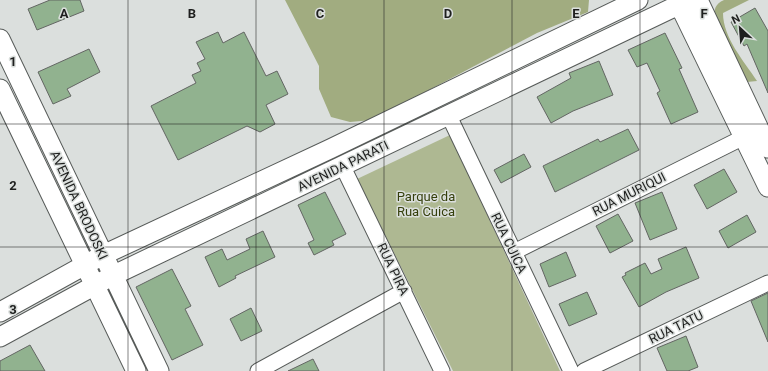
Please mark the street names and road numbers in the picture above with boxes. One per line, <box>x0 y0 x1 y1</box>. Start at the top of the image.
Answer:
street label: AVENIDA PARATI <box>295 137 391 195</box>
street label: AVENIDA BRODOSKI <box>47 148 111 262</box>
street label: RUA MURIQUI <box>590 169 668 219</box>
street label: RUA CUICA <box>488 210 530 276</box>
street label: RUA PIRA <box>374 240 412 298</box>
street label: RUA TATU <box>646 307 706 347</box>

